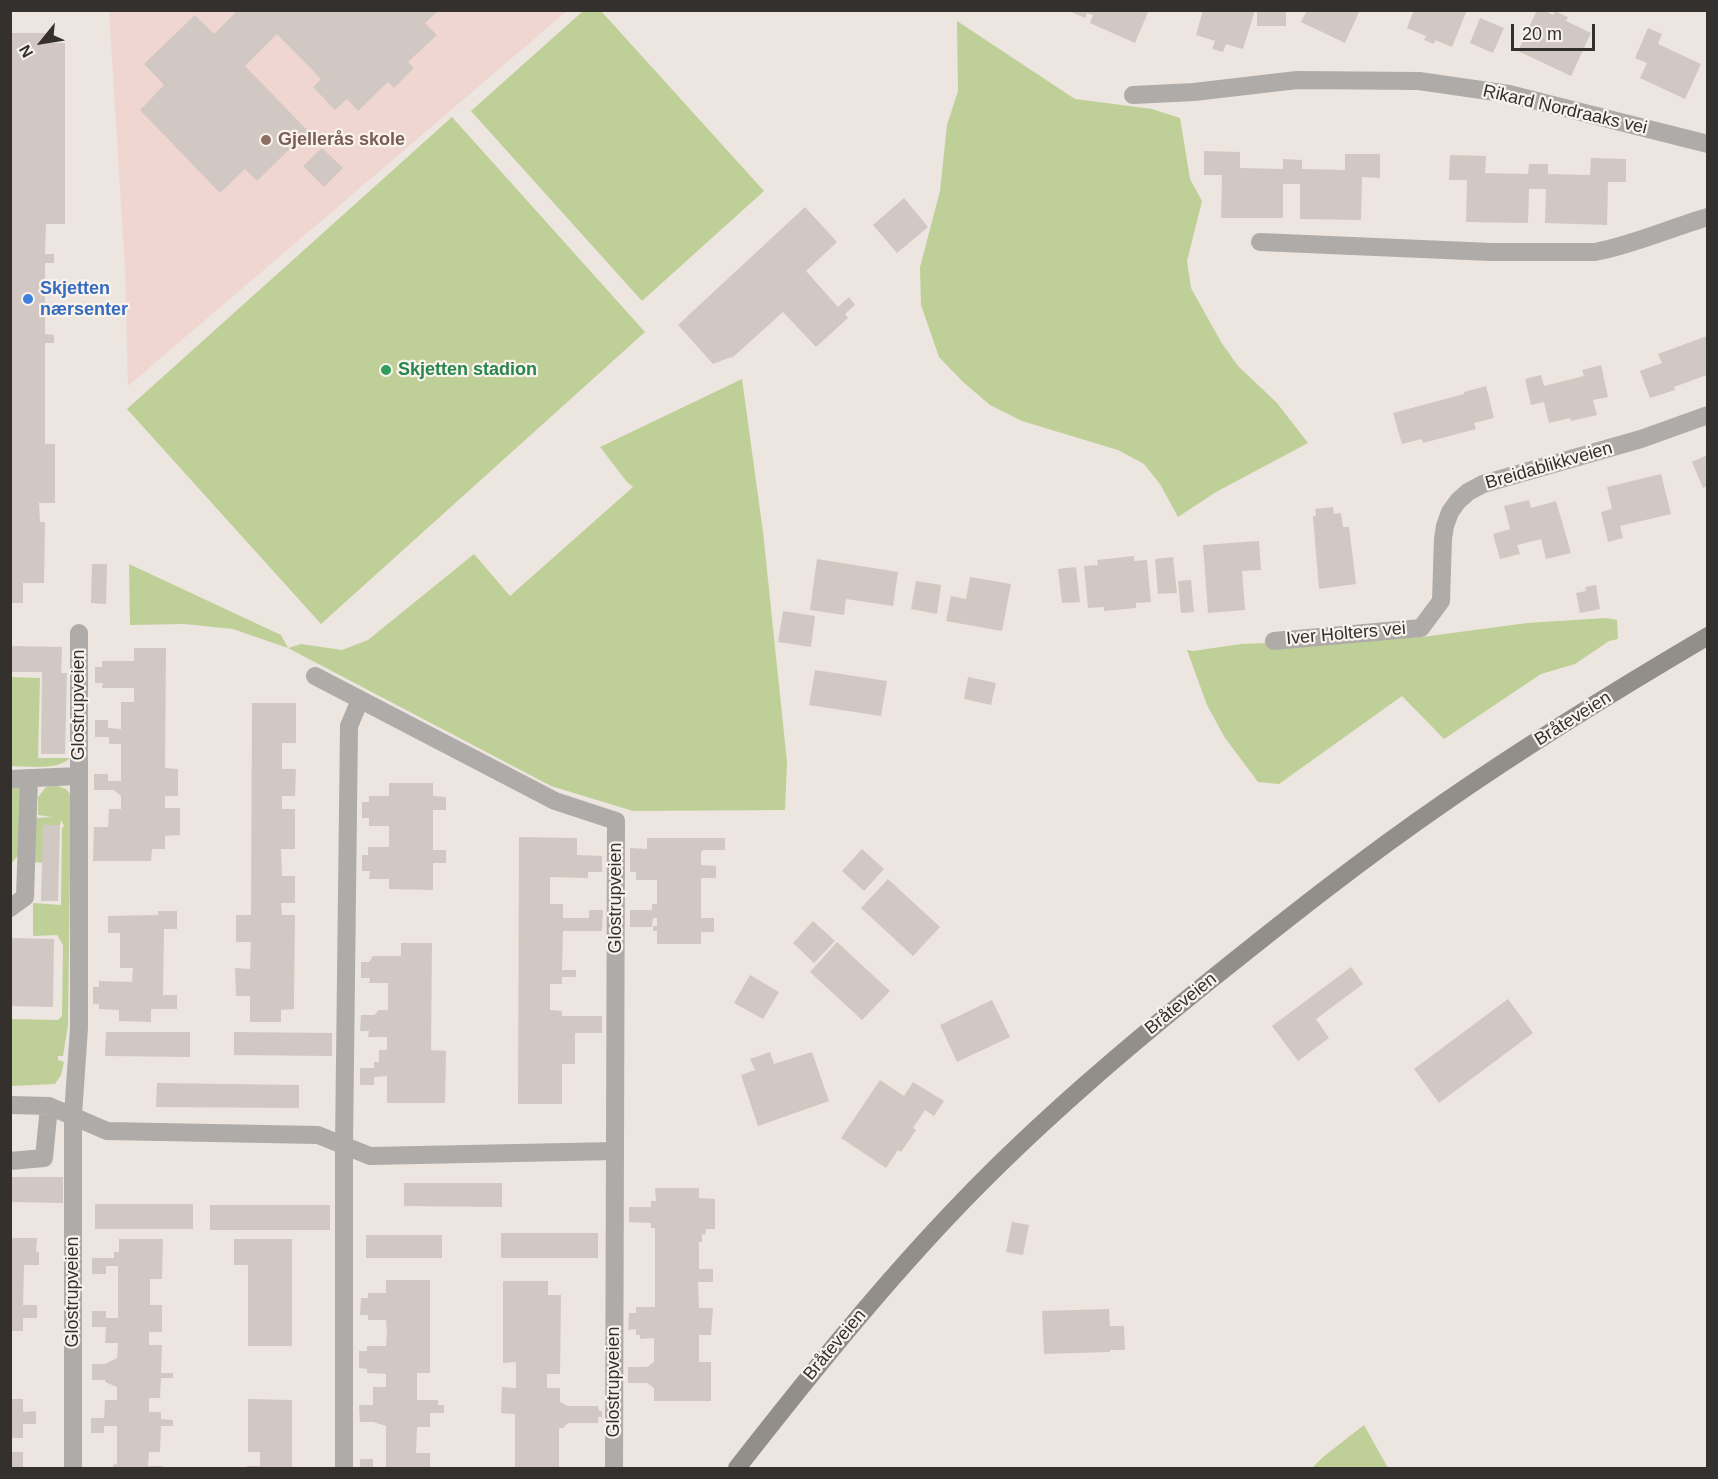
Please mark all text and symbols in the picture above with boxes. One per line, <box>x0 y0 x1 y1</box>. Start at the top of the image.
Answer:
north arrow <box>12 12 72 72</box>
scale bar <box>1514 12 1598 50</box>
text: 20 m <box>1522 24 1562 44</box>
text: N <box>16 42 36 61</box>
street label: Rikard Nordraaks vei <box>1481 81 1649 139</box>
place label: Gjellerås skole <box>278 129 405 151</box>
marker: Gjellerås skole <box>259 133 273 147</box>
place label: Skjetten nærsenter <box>40 278 128 320</box>
marker: Skjetten nærsenter <box>21 292 35 306</box>
place label: Skjetten stadion <box>398 359 537 381</box>
marker: Skjetten stadion <box>379 363 393 377</box>
street label: Breidablikkveien <box>1483 438 1615 494</box>
street label: Iver Holters vei <box>1285 618 1407 650</box>
street label: Glostrupveien <box>68 649 90 761</box>
street label: Bråteveien <box>1531 687 1615 751</box>
street label: Glostrupveien <box>605 842 627 954</box>
street label: Bråteveien <box>1141 969 1221 1039</box>
street label: Glostrupveien <box>62 1236 84 1348</box>
street label: Bråteveien <box>799 1305 871 1385</box>
street label: Glostrupveien <box>603 1326 625 1438</box>

